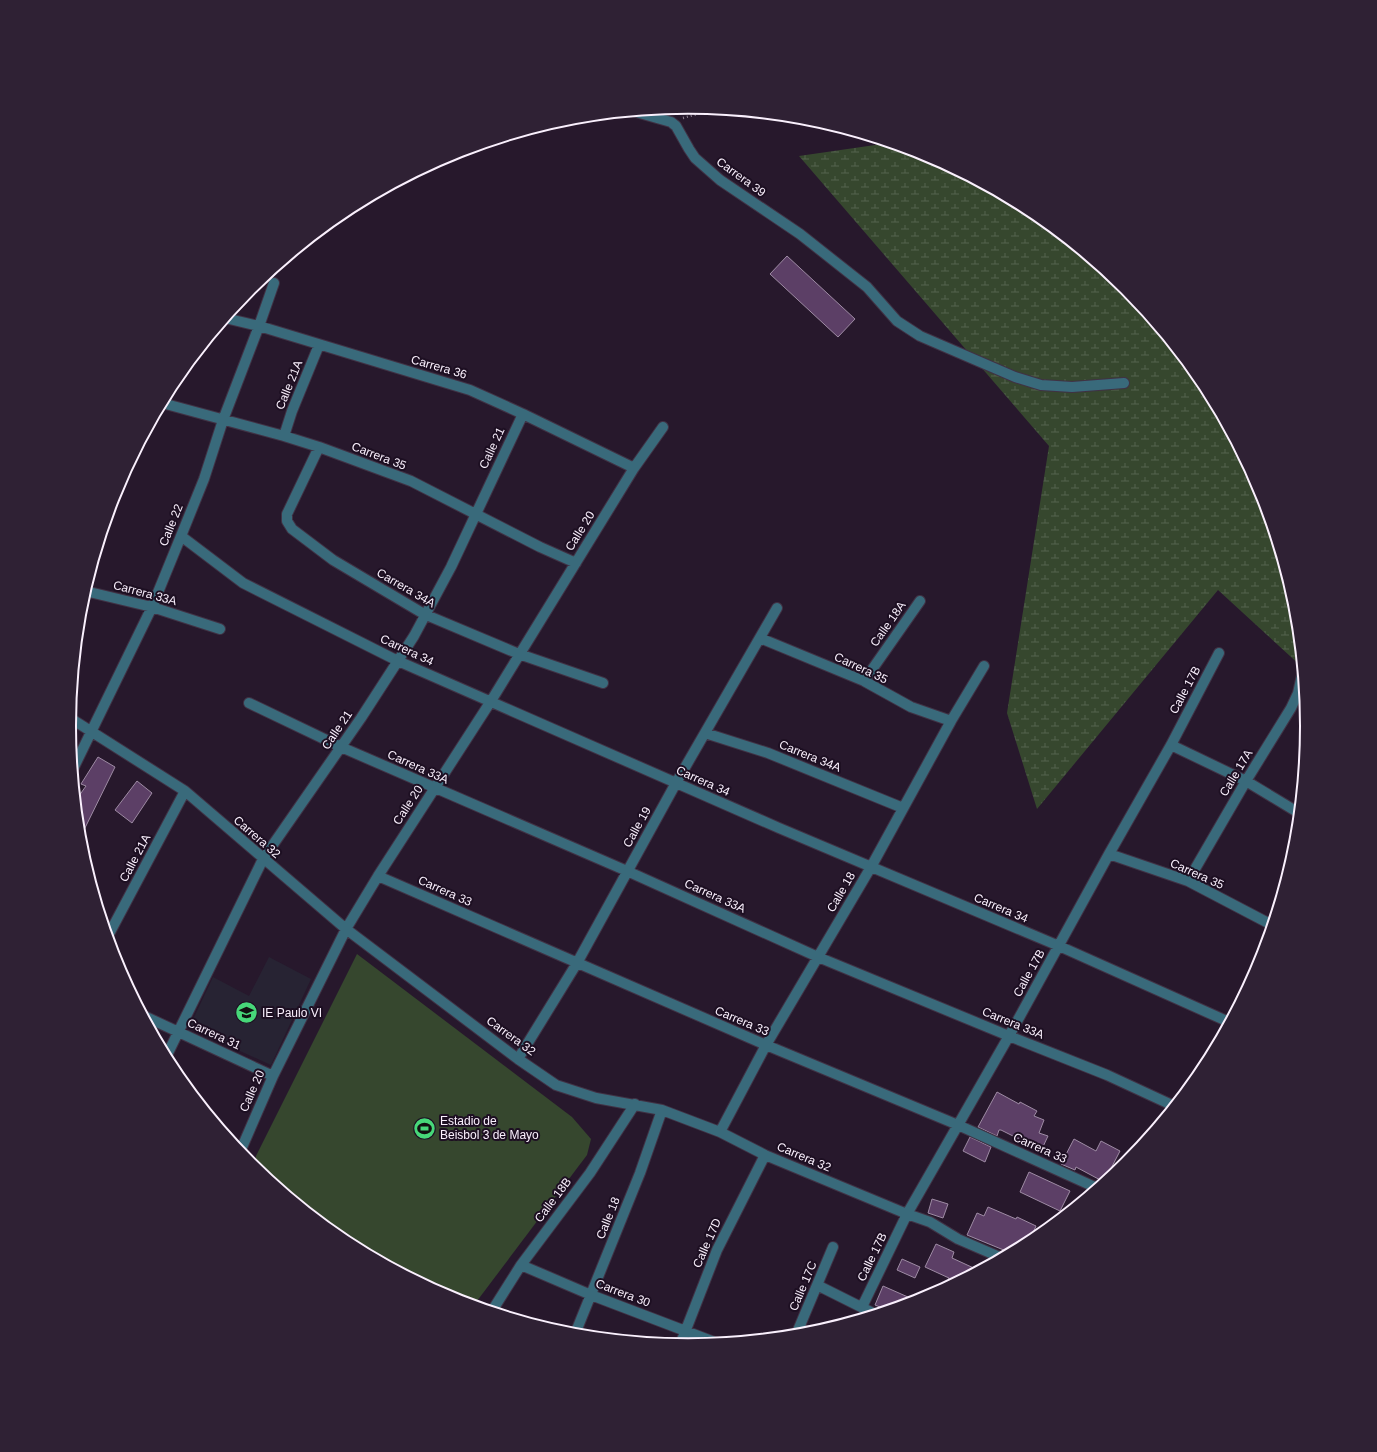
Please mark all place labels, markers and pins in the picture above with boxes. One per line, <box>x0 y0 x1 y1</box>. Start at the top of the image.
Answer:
school or university icon: IE Paulo VI <box>233 1000 259 1026</box>
place label: IE Paulo VI <box>262 1006 322 1020</box>
place label: Estadio de Beisbol 3 de Mayo <box>440 1114 539 1142</box>
sports icon: Estadio de Beisbol 3 de Mayo <box>412 1115 438 1141</box>

